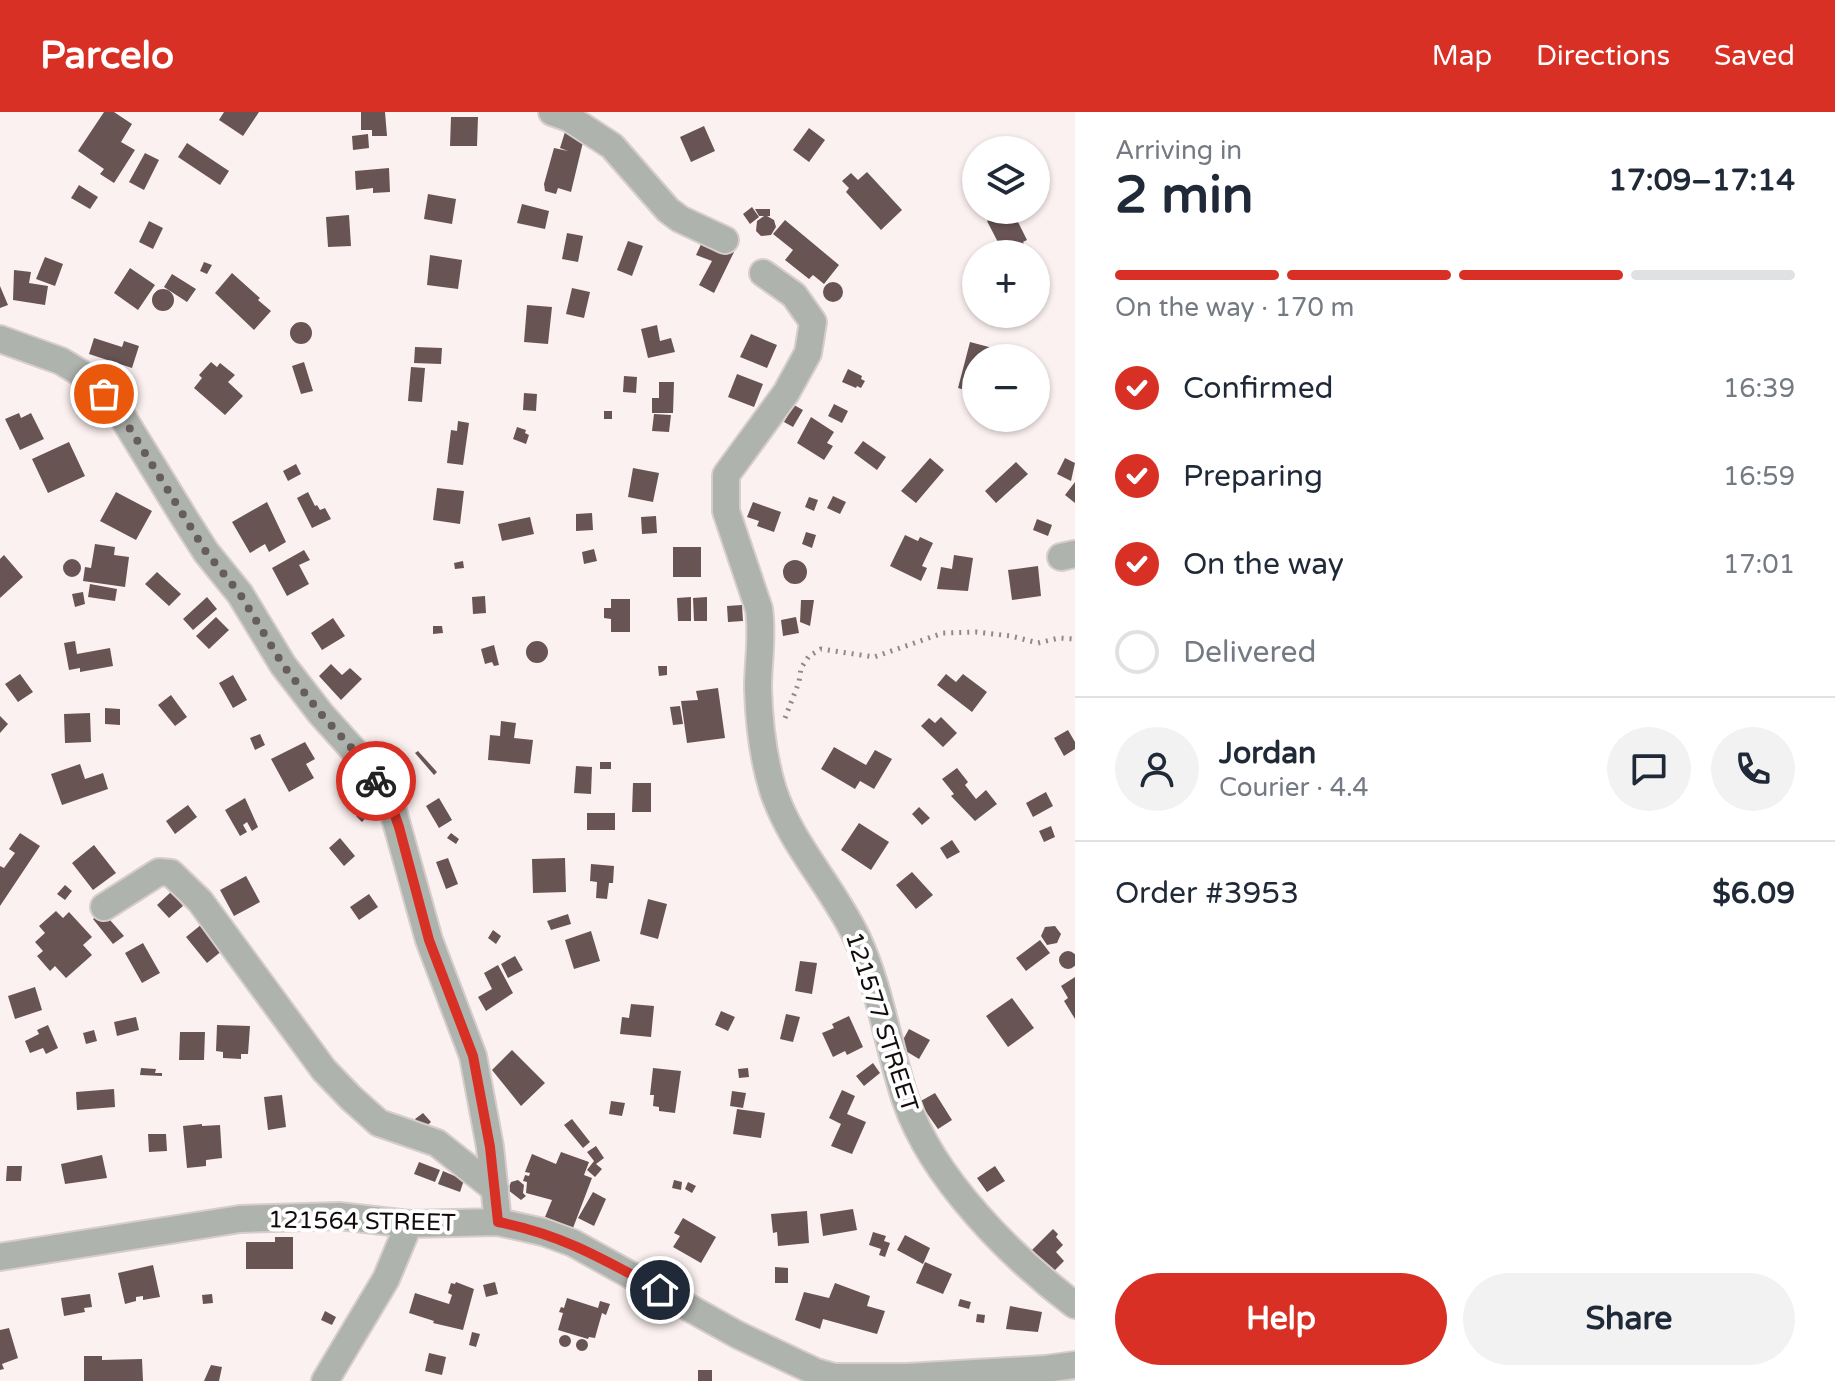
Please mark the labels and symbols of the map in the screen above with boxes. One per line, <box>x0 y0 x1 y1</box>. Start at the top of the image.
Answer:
pin <box>70 360 138 428</box>
courier <box>336 741 416 821</box>
street label: 121577 STREET <box>839 929 924 1116</box>
street label: 121564 STREET <box>268 1205 456 1238</box>
pin <box>626 1256 694 1324</box>

